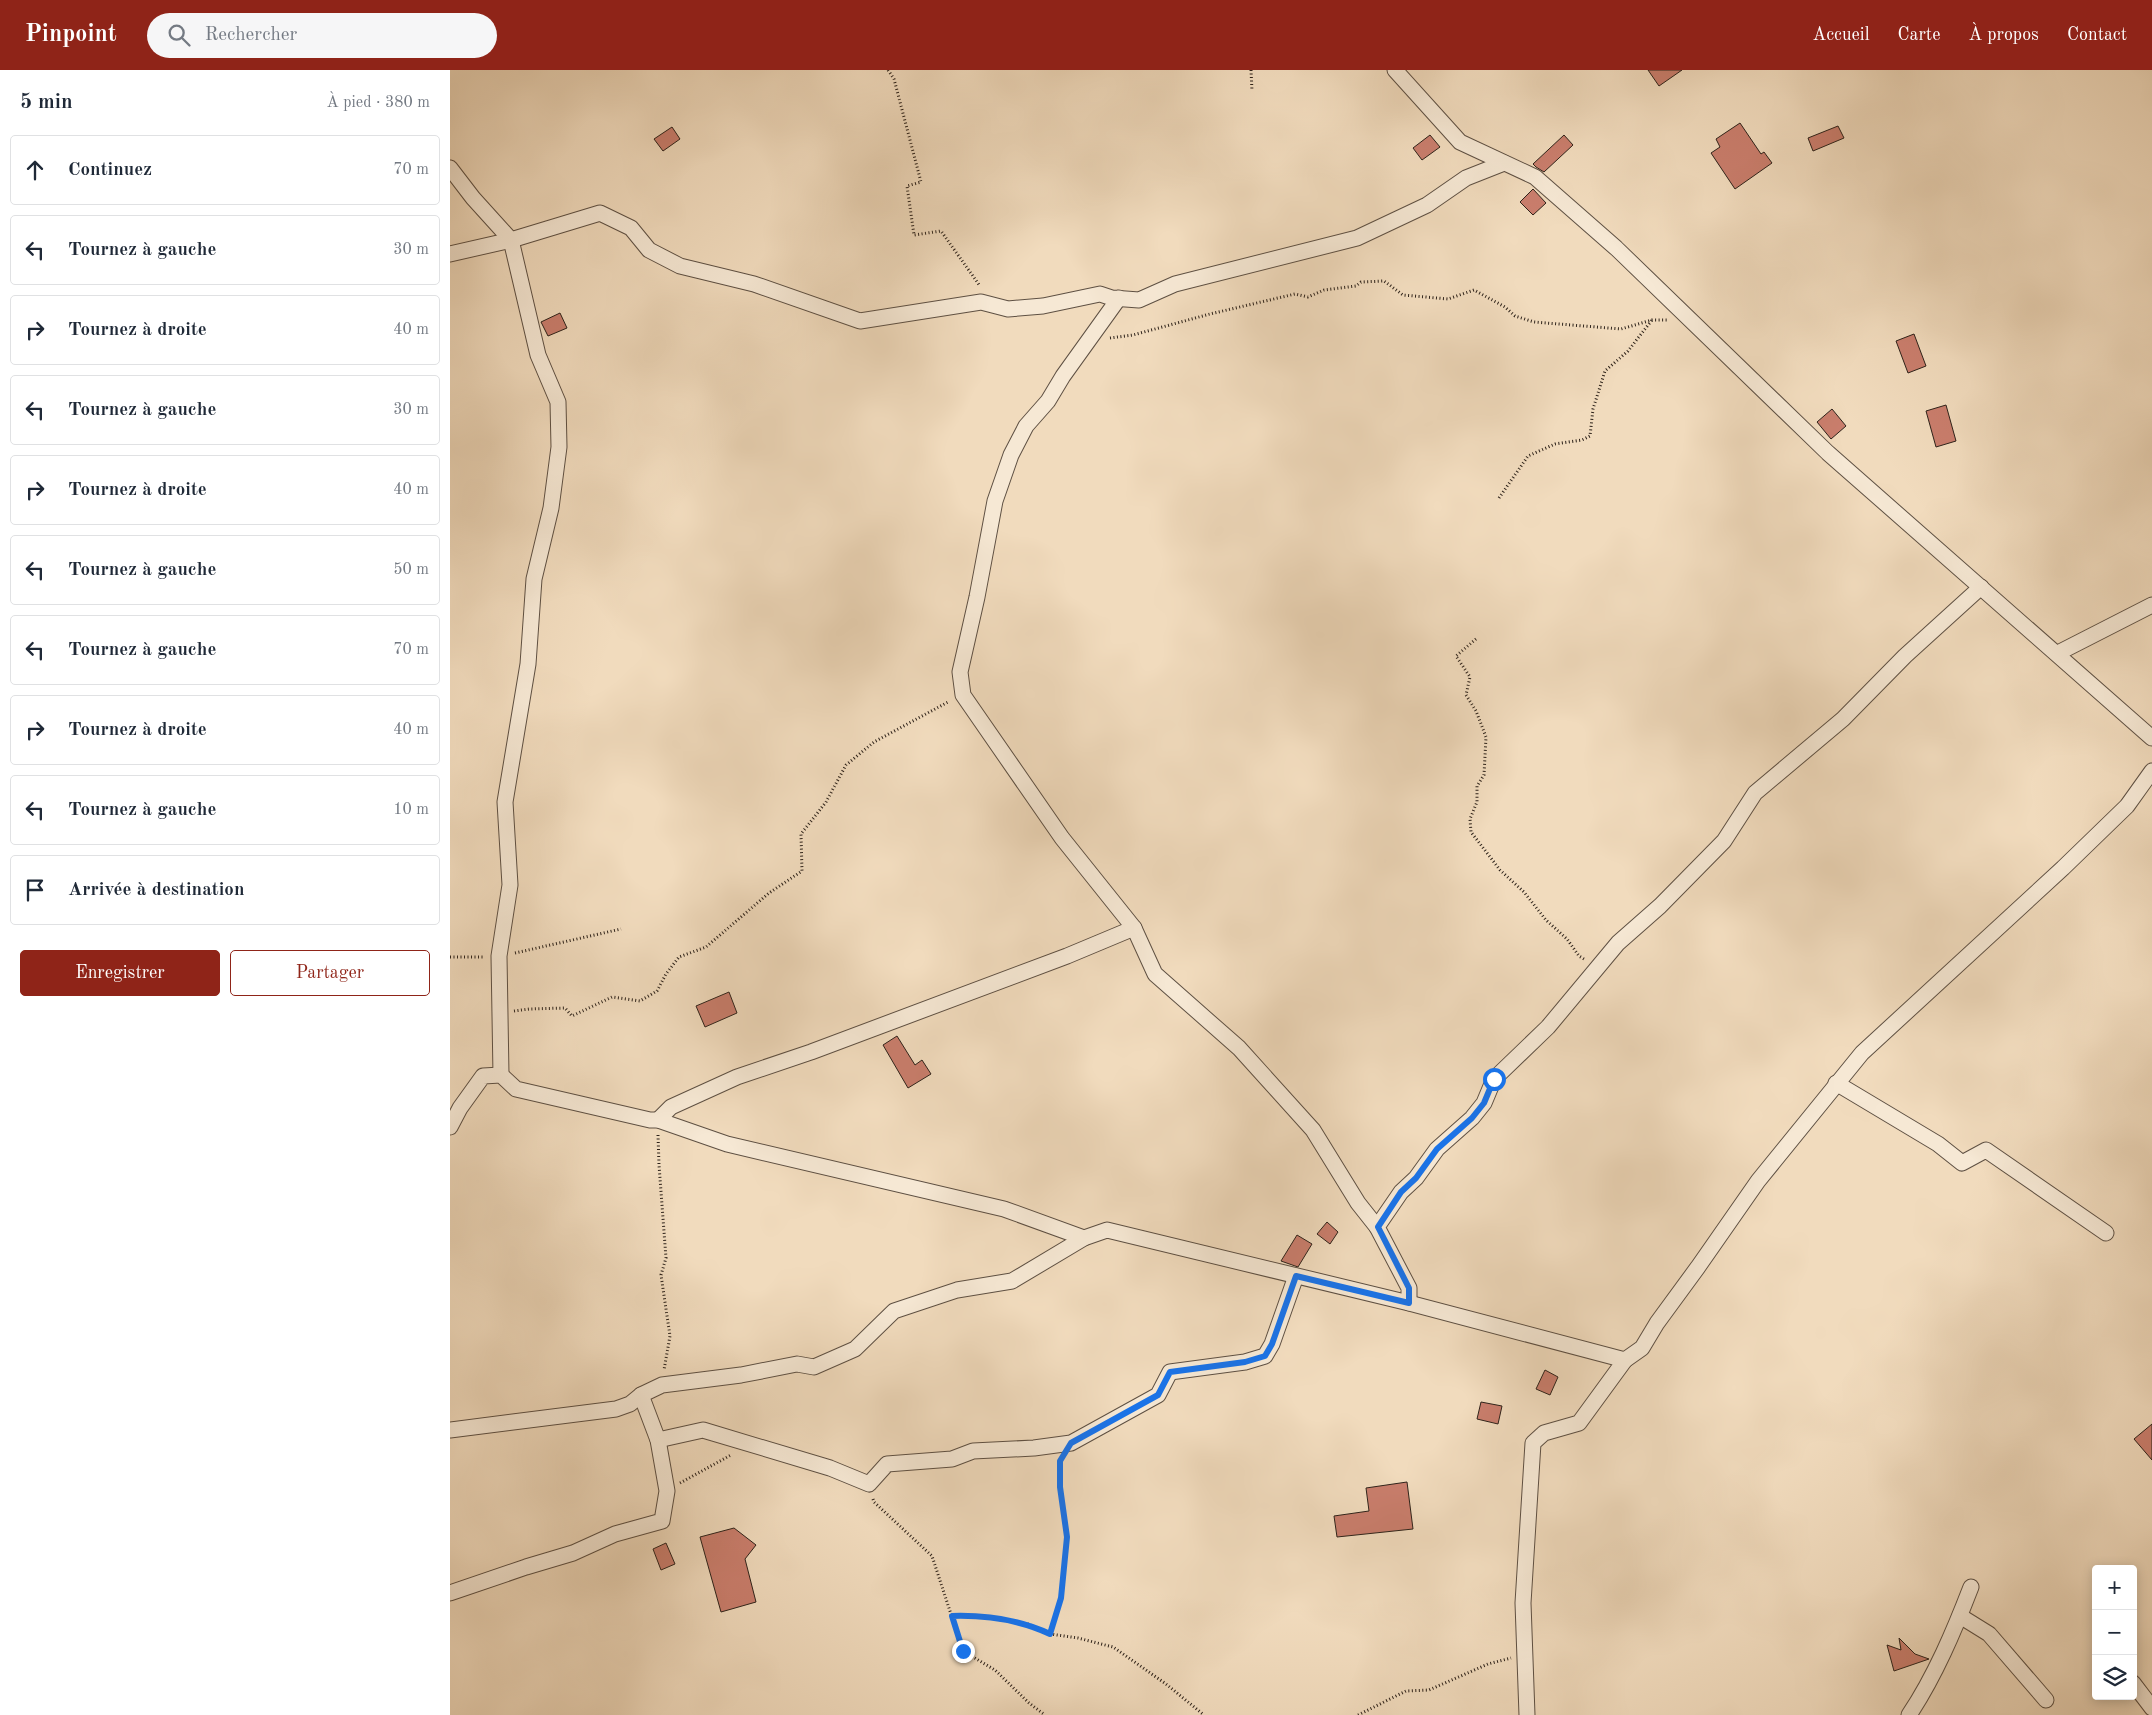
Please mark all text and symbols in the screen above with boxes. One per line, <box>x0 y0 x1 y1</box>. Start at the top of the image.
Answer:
search box <box>147 13 497 58</box>
icon: search <box>165 21 193 49</box>
text: Pinpoint <box>25 23 117 47</box>
text: Rechercher <box>205 26 297 45</box>
text: Accueil <box>1812 26 1870 44</box>
text: Carte <box>1898 26 1940 44</box>
text: À propos <box>1968 26 2039 44</box>
text: Contact <box>2067 26 2127 44</box>
text: 5 min <box>20 92 73 113</box>
text: À pied · 380 m <box>327 95 430 111</box>
icon: ahead <box>21 156 49 184</box>
text: Continuez <box>68 161 152 180</box>
text: 70 m <box>393 162 429 178</box>
icon: left <box>21 236 49 264</box>
text: Tournez à gauche <box>68 241 216 260</box>
text: 30 m <box>393 242 429 258</box>
icon: right <box>21 316 49 344</box>
text: Tournez à droite <box>68 321 207 340</box>
text: 40 m <box>393 322 429 338</box>
icon: left <box>21 396 49 424</box>
text: Tournez à gauche <box>68 401 216 420</box>
text: 30 m <box>393 402 429 418</box>
icon: right <box>21 476 49 504</box>
text: Tournez à droite <box>68 481 207 500</box>
text: 40 m <box>393 482 429 498</box>
icon: left <box>21 556 49 584</box>
text: Tournez à gauche <box>68 561 216 580</box>
text: 50 m <box>393 562 429 578</box>
icon: left <box>21 636 49 664</box>
text: Tournez à gauche <box>68 641 216 660</box>
text: 70 m <box>393 642 429 658</box>
icon: right <box>21 716 49 744</box>
text: Tournez à droite <box>68 721 207 740</box>
text: 40 m <box>393 722 429 738</box>
icon: left <box>21 796 49 824</box>
text: Tournez à gauche <box>68 801 216 820</box>
text: 10 m <box>393 802 429 818</box>
icon: arrive <box>21 876 49 904</box>
text: Arrivée à destination <box>68 881 244 900</box>
button: Enregistrer <box>20 950 220 996</box>
button: Partager <box>230 950 430 996</box>
route start <box>1483 1068 1506 1091</box>
map controls <box>2092 1565 2137 1700</box>
button: + <box>2092 1565 2137 1610</box>
button: − <box>2092 1610 2137 1655</box>
route end <box>952 1640 975 1663</box>
button: layers <box>2092 1655 2137 1700</box>

